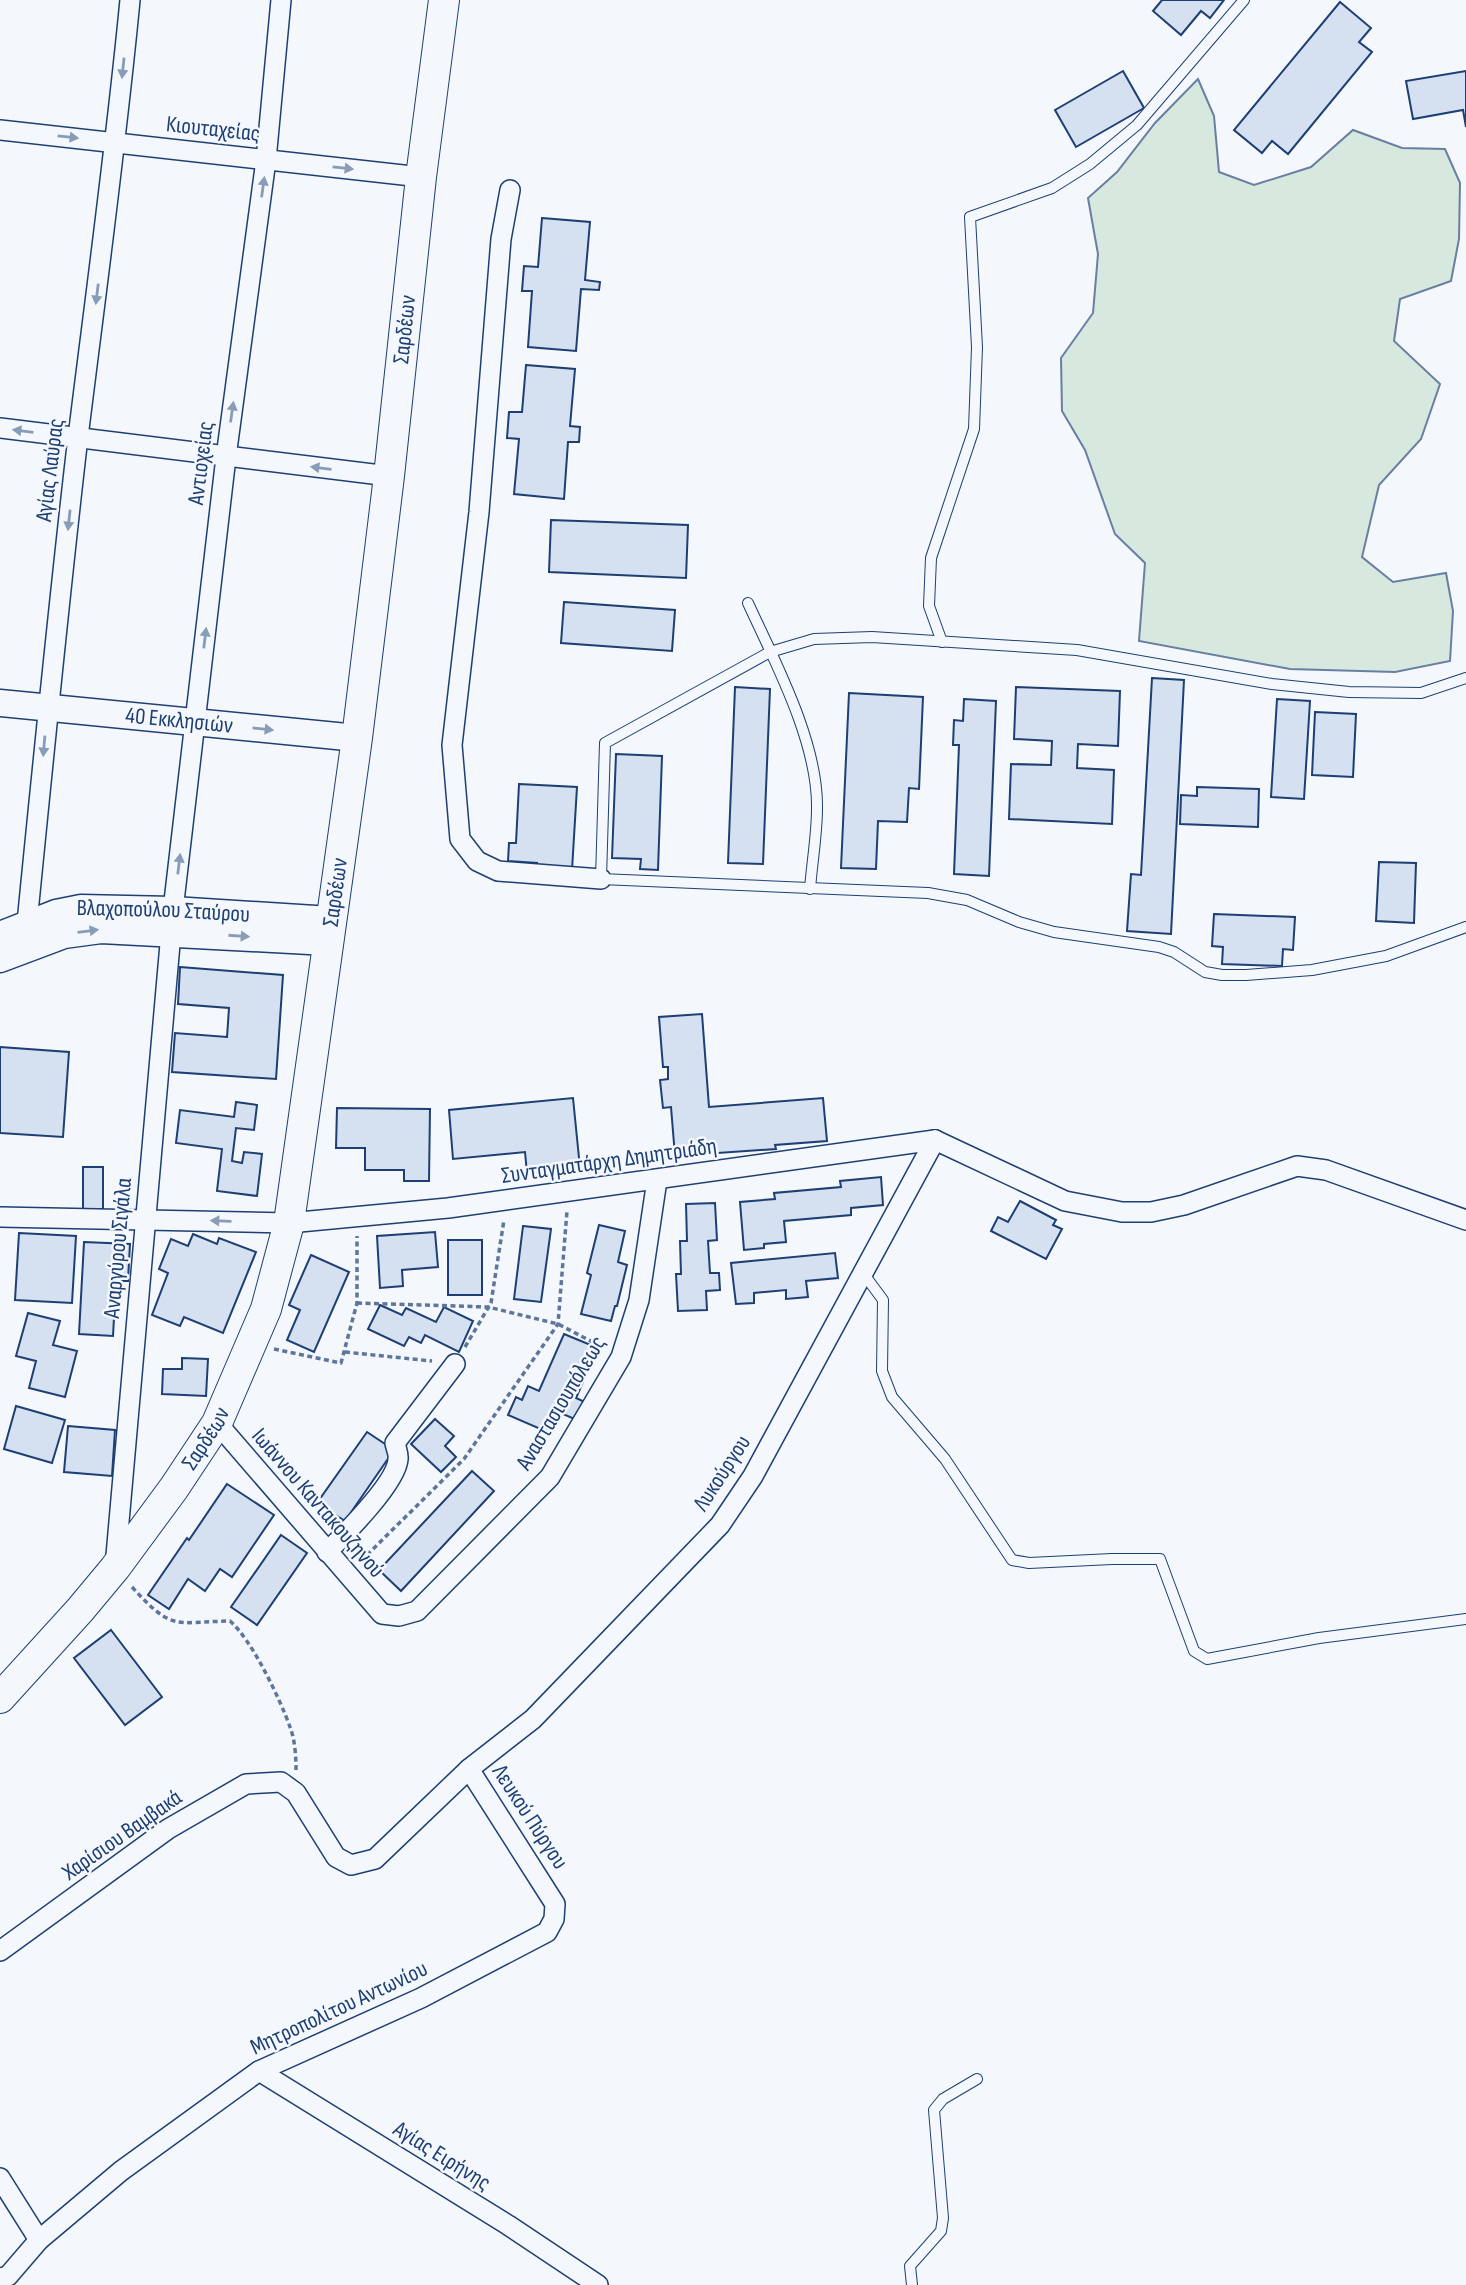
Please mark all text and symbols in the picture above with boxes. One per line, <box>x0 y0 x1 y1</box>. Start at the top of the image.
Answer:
one-way arrow <box>117 57 128 79</box>
street label: Κιουταχείας <box>165 110 261 148</box>
one-way arrow <box>57 132 79 143</box>
one-way arrow <box>332 163 354 174</box>
one-way arrow <box>257 176 268 198</box>
one-way arrow <box>91 283 102 305</box>
street label: Σαρδέων <box>387 294 422 365</box>
one-way arrow <box>227 401 238 423</box>
street label: Αγίας Λαύρας <box>30 417 70 524</box>
street label: Αντιοχείας <box>182 420 220 507</box>
one-way arrow <box>11 425 33 436</box>
one-way arrow <box>310 462 332 473</box>
one-way arrow <box>63 509 74 531</box>
one-way arrow <box>199 627 210 649</box>
street label: 40 Εκκλησιών <box>124 701 234 740</box>
one-way arrow <box>252 724 274 735</box>
one-way arrow <box>38 735 49 757</box>
one-way arrow <box>173 853 184 875</box>
street label: Σαρδέων <box>317 856 354 928</box>
street label: Βλαχοπούλου Σταύρου <box>76 894 251 929</box>
one-way arrow <box>77 926 99 937</box>
one-way arrow <box>228 931 250 942</box>
street label: Συνταγματάρχη Δημητριάδη <box>500 1132 718 1190</box>
street label: Αναργύρου Σιγάλα <box>98 1176 138 1320</box>
one-way arrow <box>210 1215 232 1226</box>
street label: Αναστασιουπόλεως <box>510 1331 612 1476</box>
street label: Σαρδέων <box>176 1403 236 1475</box>
street label: Ιωάννου Καντακουζηνού <box>245 1423 391 1583</box>
street label: Λυκούργου <box>687 1430 757 1517</box>
street label: Λευκού Πύργου <box>485 1759 574 1874</box>
street label: Χαρίσιου Βαμβακά <box>56 1783 187 1887</box>
street label: Μητροπολίτου Αντωνίου <box>246 1955 432 2061</box>
street label: Αγίας Ειρήνης <box>387 2115 496 2197</box>

